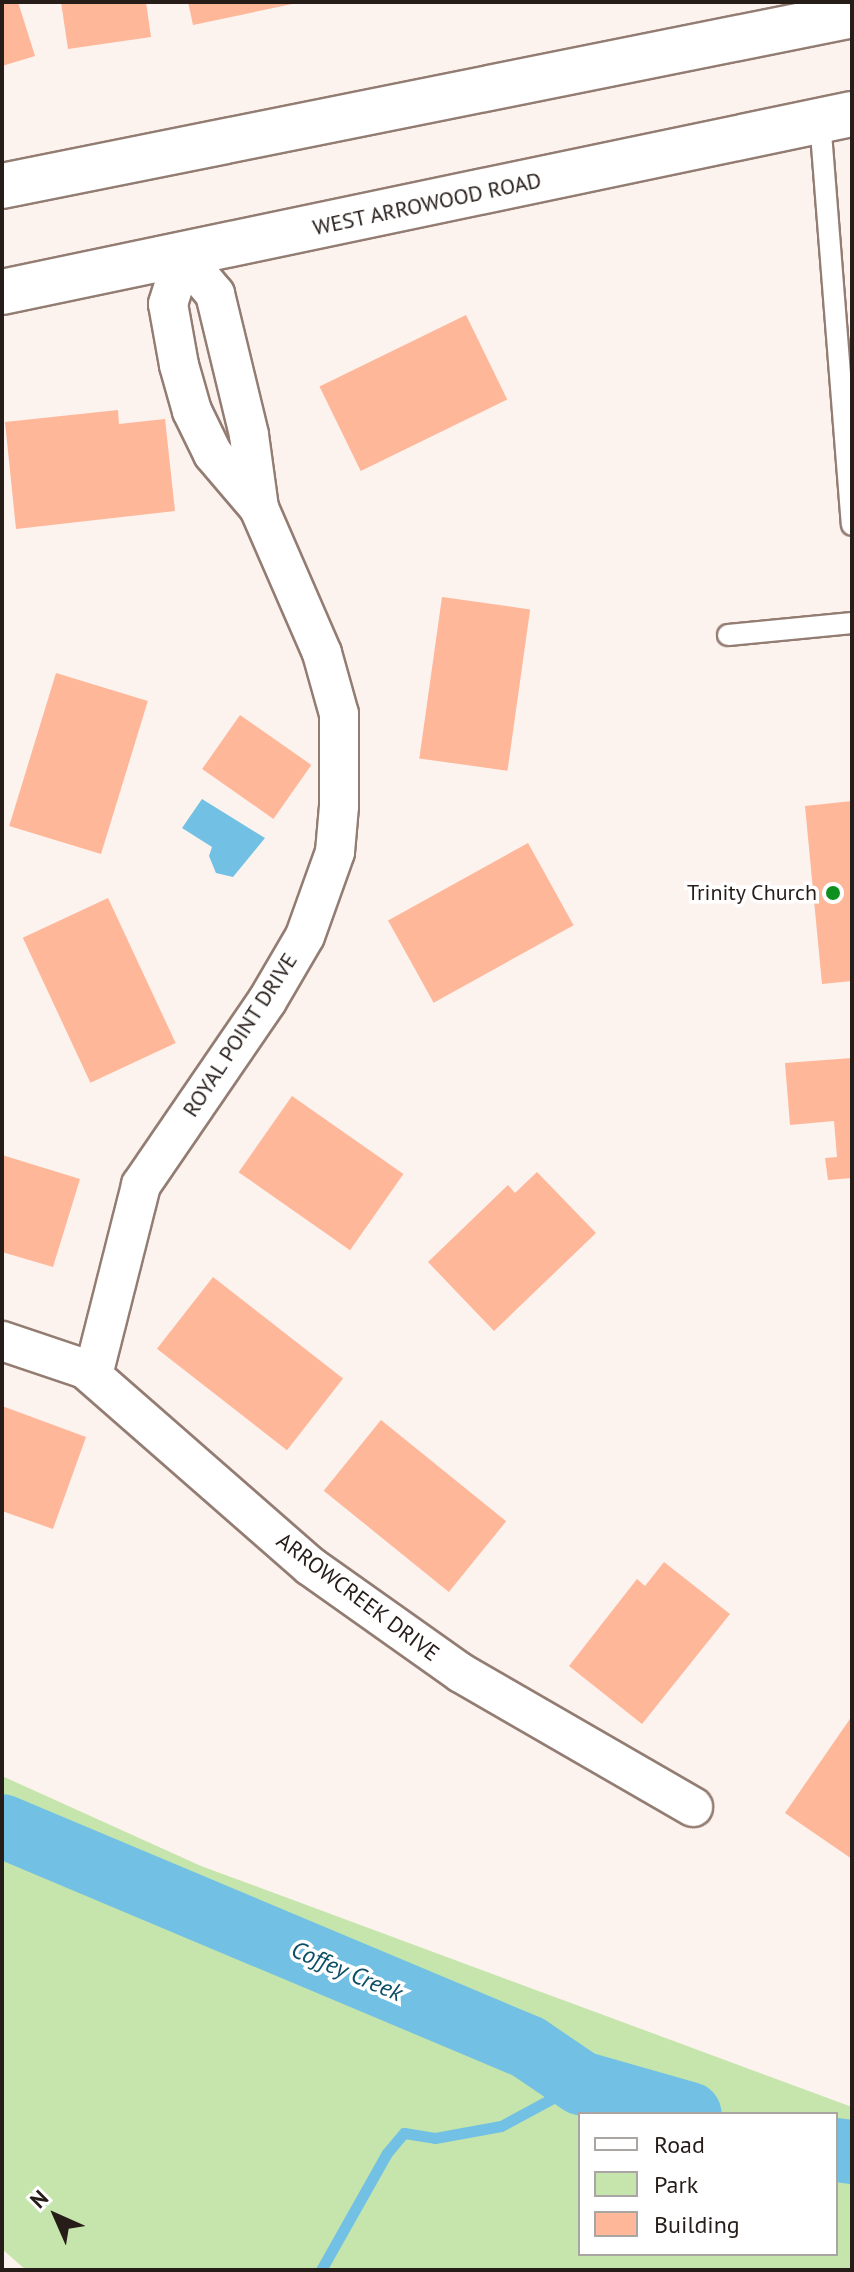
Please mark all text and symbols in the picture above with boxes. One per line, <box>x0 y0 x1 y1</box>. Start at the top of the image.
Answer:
street label: WEST ARROWOOD ROAD <box>310 167 544 241</box>
place label: Trinity Church <box>686 880 817 906</box>
marker: Trinity Church <box>824 884 842 902</box>
street label: ROYAL POINT DRIVE <box>177 947 303 1123</box>
street label: ARROWCREEK DRIVE <box>271 1527 445 1667</box>
water label: Coffey Creek <box>287 1935 407 2007</box>
legend <box>578 2112 838 2256</box>
text: Road <box>654 2129 705 2160</box>
text: Park <box>654 2169 698 2200</box>
north arrow <box>16 2176 96 2256</box>
text: N <box>24 2184 54 2214</box>
text: Building <box>654 2209 740 2240</box>

